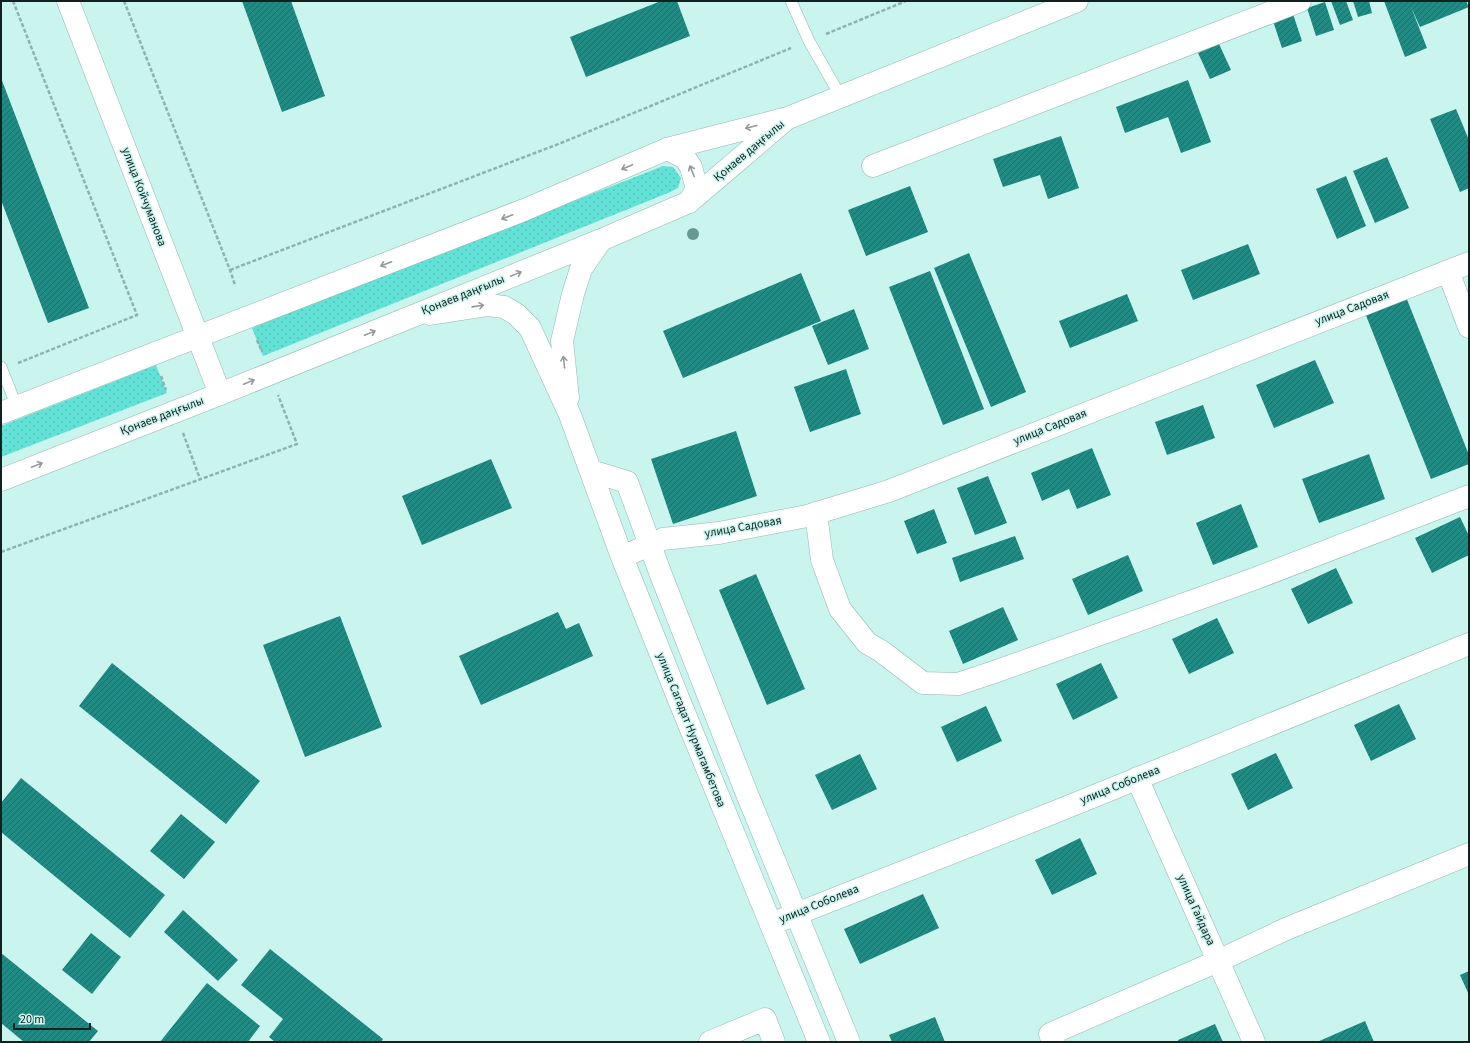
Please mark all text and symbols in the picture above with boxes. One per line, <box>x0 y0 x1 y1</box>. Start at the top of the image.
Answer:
street label: Қонаев даңғылы <box>710 116 788 186</box>
one-way arrow <box>744 124 757 132</box>
street label: улица Койчуманова <box>117 145 171 249</box>
one-way arrow <box>622 163 634 171</box>
one-way arrow <box>687 165 695 177</box>
one-way arrow <box>502 213 514 221</box>
one-way arrow <box>381 260 393 268</box>
one-way arrow <box>510 269 522 277</box>
street label: Қонаев даңғылы <box>419 271 507 319</box>
street label: улица Садовая <box>1313 286 1391 330</box>
one-way arrow <box>471 302 484 310</box>
one-way arrow <box>363 328 375 336</box>
one-way arrow <box>561 356 568 369</box>
one-way arrow <box>243 377 255 385</box>
street label: Қонаев даңғылы <box>118 392 206 440</box>
street label: улица Садовая <box>1011 405 1089 449</box>
one-way arrow <box>31 461 43 469</box>
street label: улица Садовая <box>703 512 783 542</box>
street label: улица Сагадат Нурмагамбетова <box>652 650 730 810</box>
street label: улица Соболева <box>1078 761 1162 809</box>
street label: улица Гайдара <box>1173 872 1219 948</box>
street label: улица Соболева <box>777 880 861 928</box>
scale bar <box>14 1005 90 1031</box>
text: 20 m <box>20 1011 44 1028</box>

